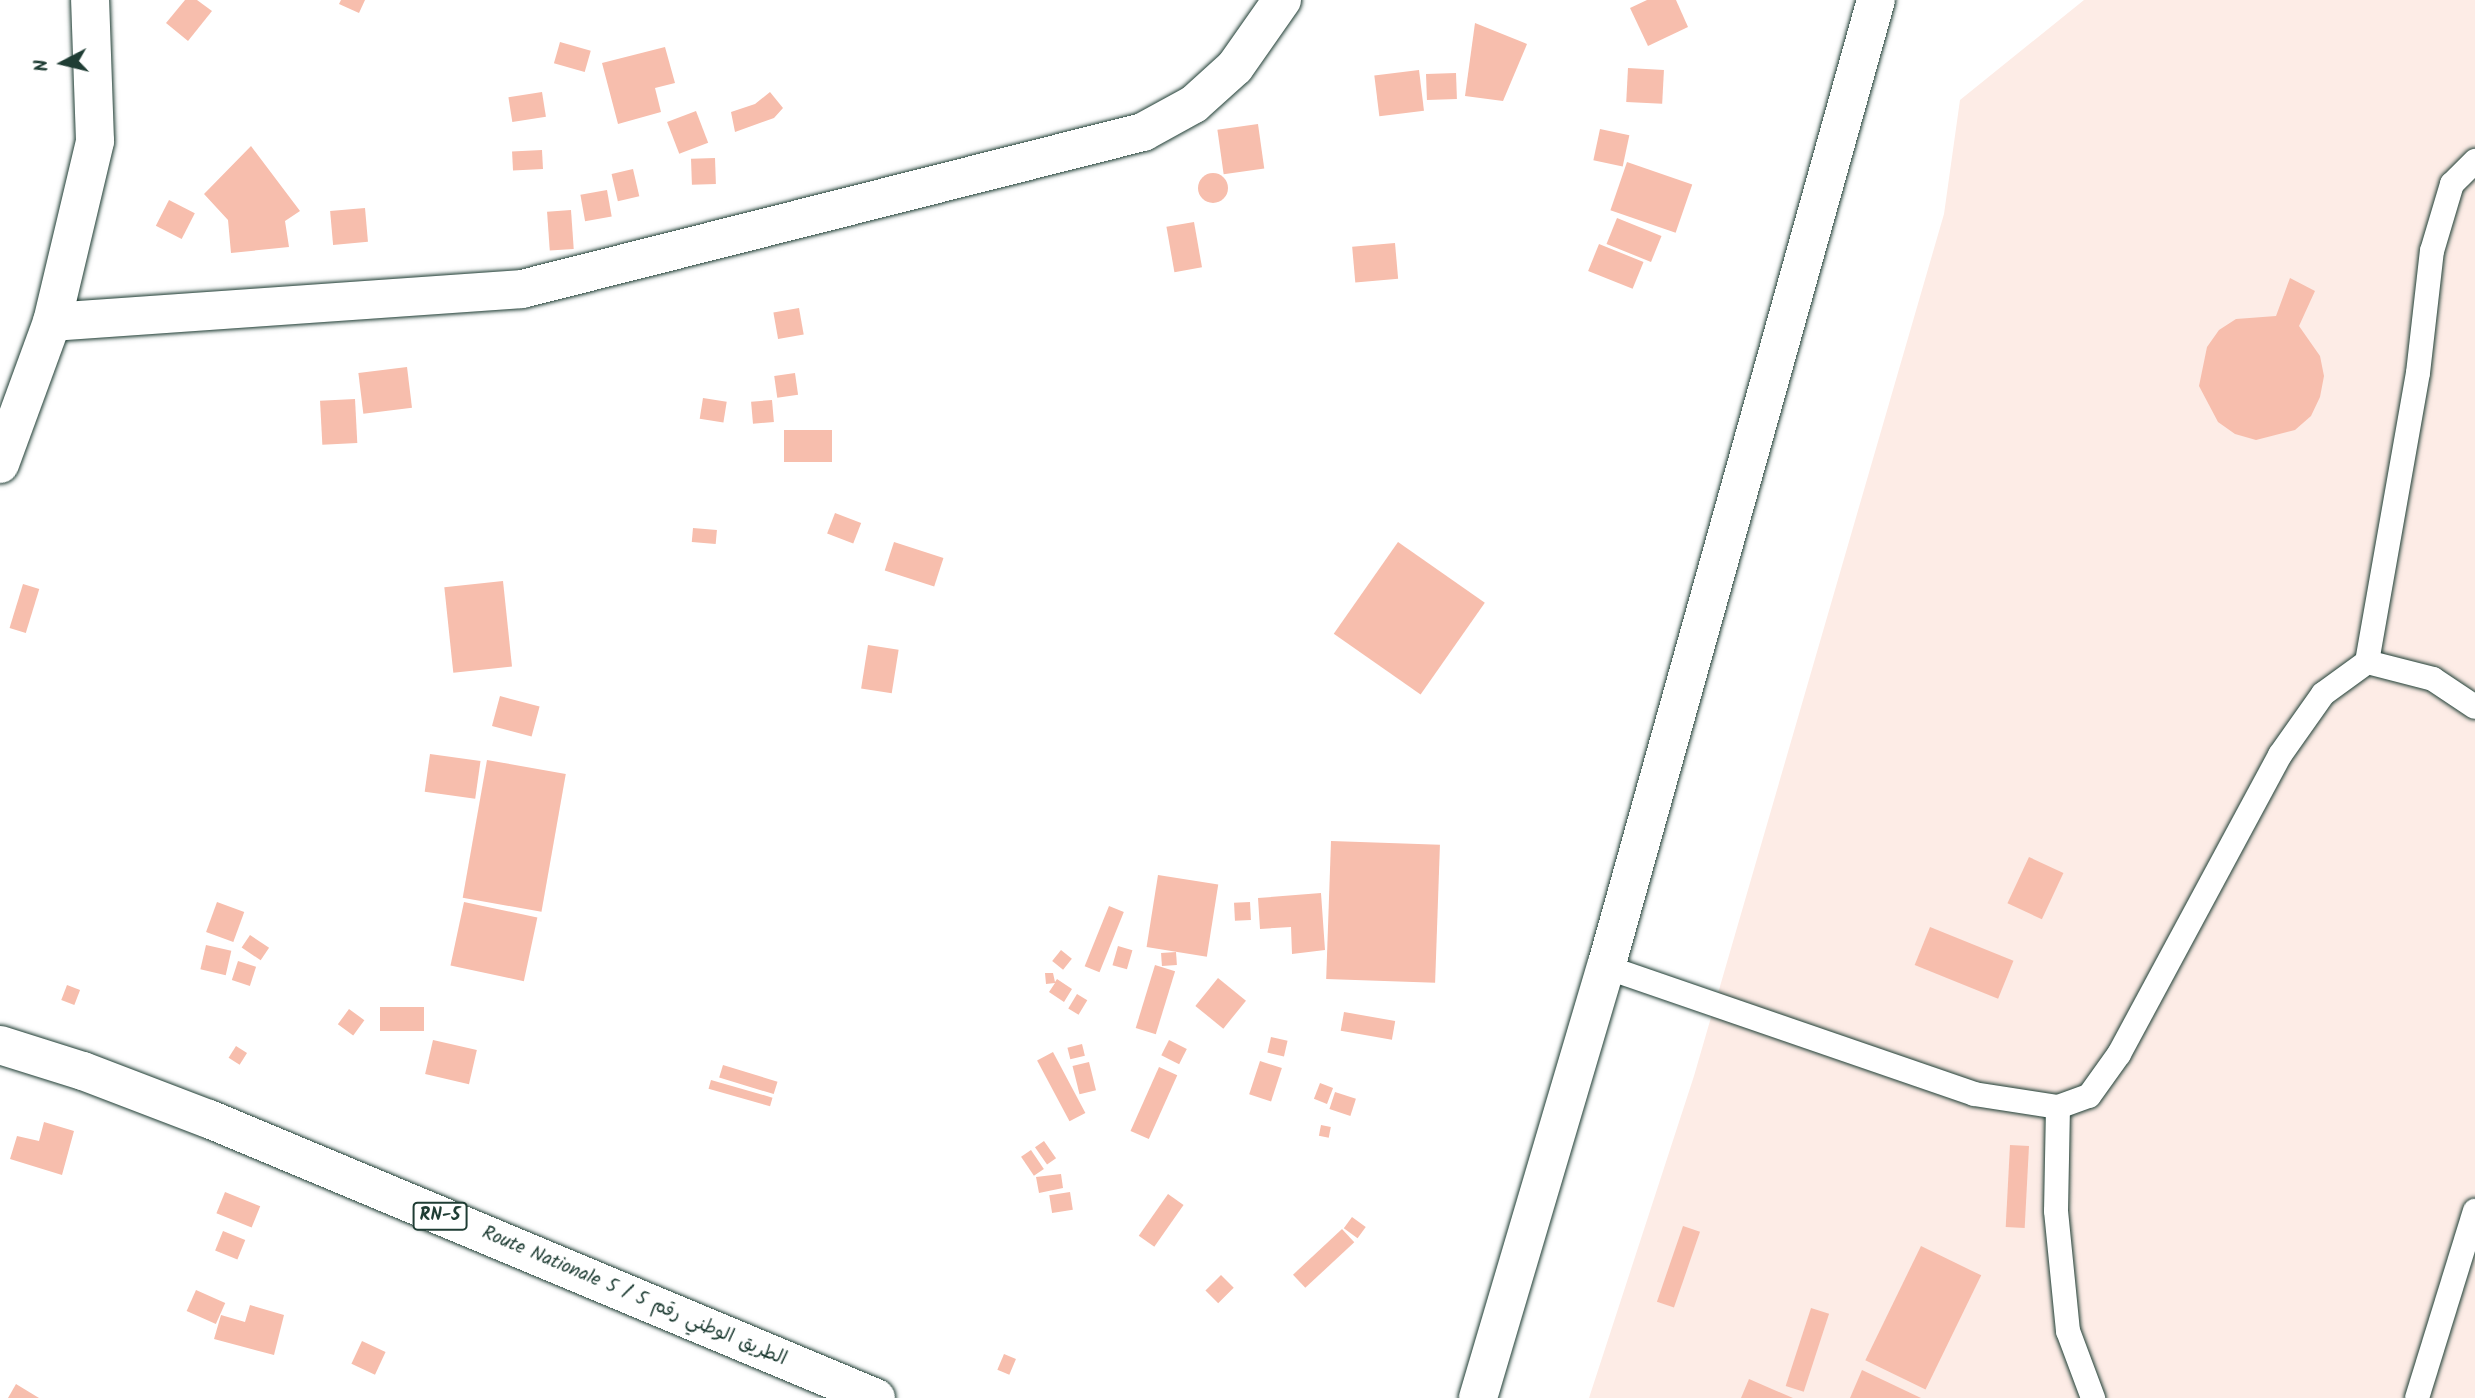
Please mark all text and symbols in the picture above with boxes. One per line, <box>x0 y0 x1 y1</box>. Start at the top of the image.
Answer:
north arrow <box>28 28 98 98</box>
text: N <box>27 58 58 73</box>
road number: RN-5 <box>412 1202 468 1231</box>
street label: Route Nationale 5 / الطريق الوطني رقم 5 <box>478 1222 790 1372</box>

